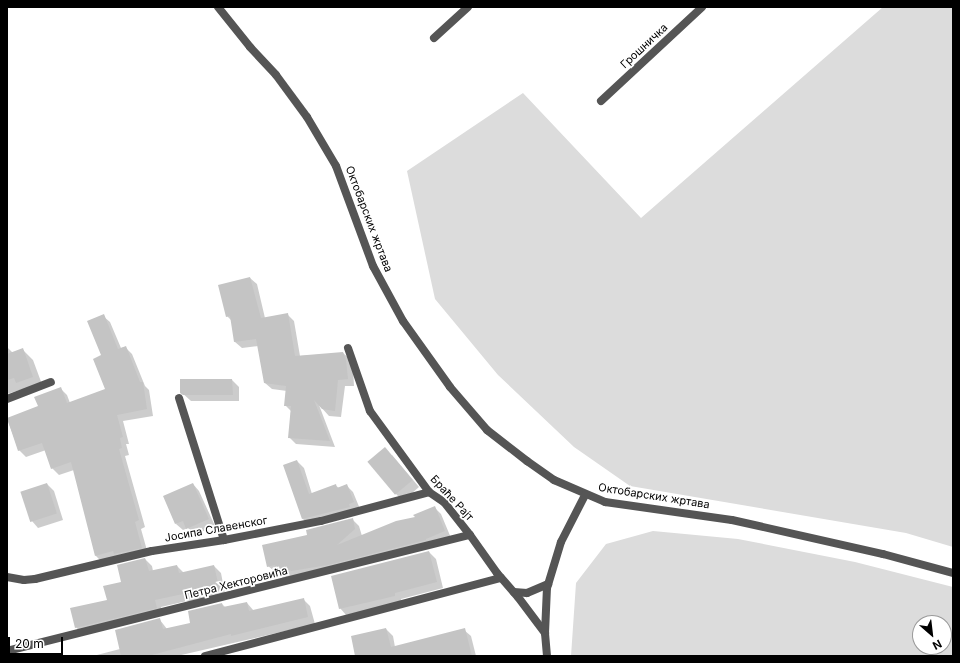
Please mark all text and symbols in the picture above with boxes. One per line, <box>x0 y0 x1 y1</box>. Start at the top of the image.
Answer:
street label: Грошничка <box>618 21 670 71</box>
street label: Октобарских жртава <box>343 164 395 274</box>
street label: Браће Рајт <box>428 473 476 523</box>
street label: Октобарских жртава <box>597 481 711 511</box>
street label: Јосипа Славенског <box>163 513 269 545</box>
street label: Петра Хекторовића <box>183 564 289 602</box>
north arrow <box>912 615 952 655</box>
scale bar <box>10 629 65 655</box>
text: 20 m <box>15 636 44 651</box>
text: N <box>930 637 944 653</box>

